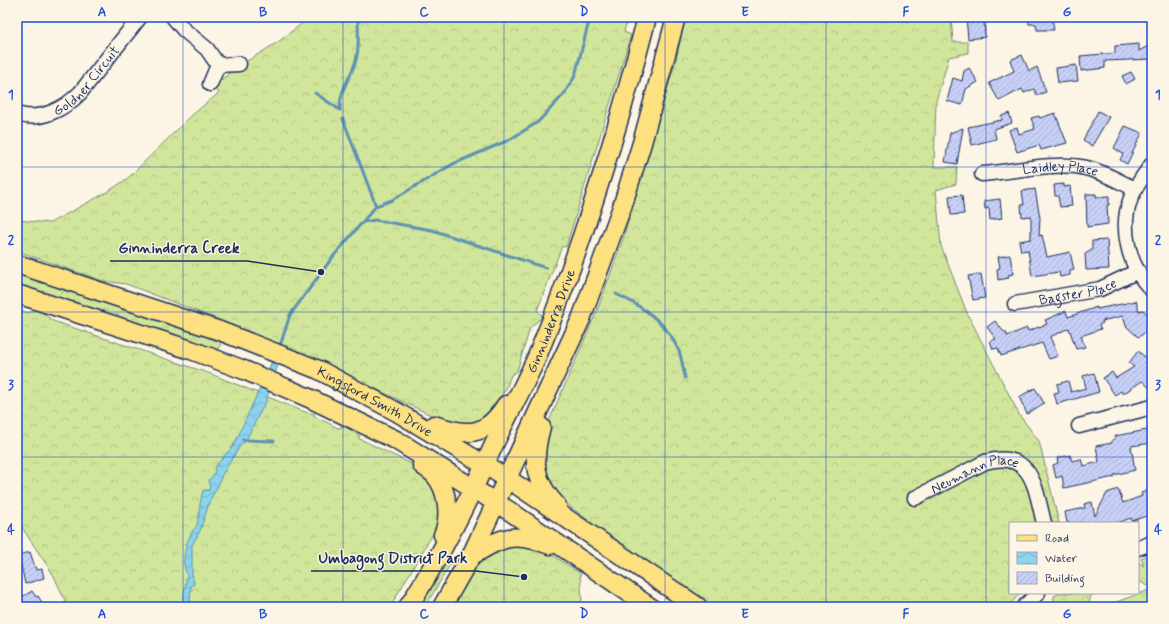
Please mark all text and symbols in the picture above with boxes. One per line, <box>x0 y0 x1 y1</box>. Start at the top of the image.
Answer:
text: A <box>98 4 106 21</box>
text: B <box>259 4 268 21</box>
text: C <box>419 4 429 21</box>
text: D <box>580 4 589 21</box>
text: E <box>741 4 749 21</box>
text: F <box>903 4 910 21</box>
text: G <box>1063 4 1072 21</box>
street label: Goldner Circuit <box>50 42 124 120</box>
text: 1 <box>8 87 14 104</box>
text: 1 <box>1155 87 1161 104</box>
street label: Laidley Place <box>1021 158 1101 181</box>
text: 2 <box>8 232 15 249</box>
text: 2 <box>1155 232 1162 249</box>
callout: Ginninderra Creek <box>110 234 247 261</box>
text: Ginninderra Creek <box>119 239 240 259</box>
street label: Ginninderra Drive <box>523 267 580 376</box>
street label: Bagster Place <box>1038 274 1120 310</box>
street label: Kingsford Smith Drive <box>314 363 435 441</box>
text: 3 <box>8 377 14 394</box>
text: 3 <box>1155 377 1161 394</box>
street label: Neumann Place <box>928 451 1022 498</box>
text: 4 <box>7 522 15 539</box>
legend <box>1009 522 1139 594</box>
text: 4 <box>1154 522 1162 539</box>
text: Road <box>1045 531 1069 547</box>
callout: Umbagong District Park <box>311 544 476 571</box>
text: Umbagong District Park <box>318 549 468 571</box>
text: Water <box>1045 551 1077 567</box>
text: Building <box>1045 571 1085 588</box>
text: A <box>98 606 106 623</box>
text: B <box>259 606 268 623</box>
text: C <box>419 606 429 623</box>
text: D <box>580 606 589 623</box>
text: E <box>741 606 749 623</box>
text: F <box>903 606 910 623</box>
text: G <box>1063 606 1072 623</box>

